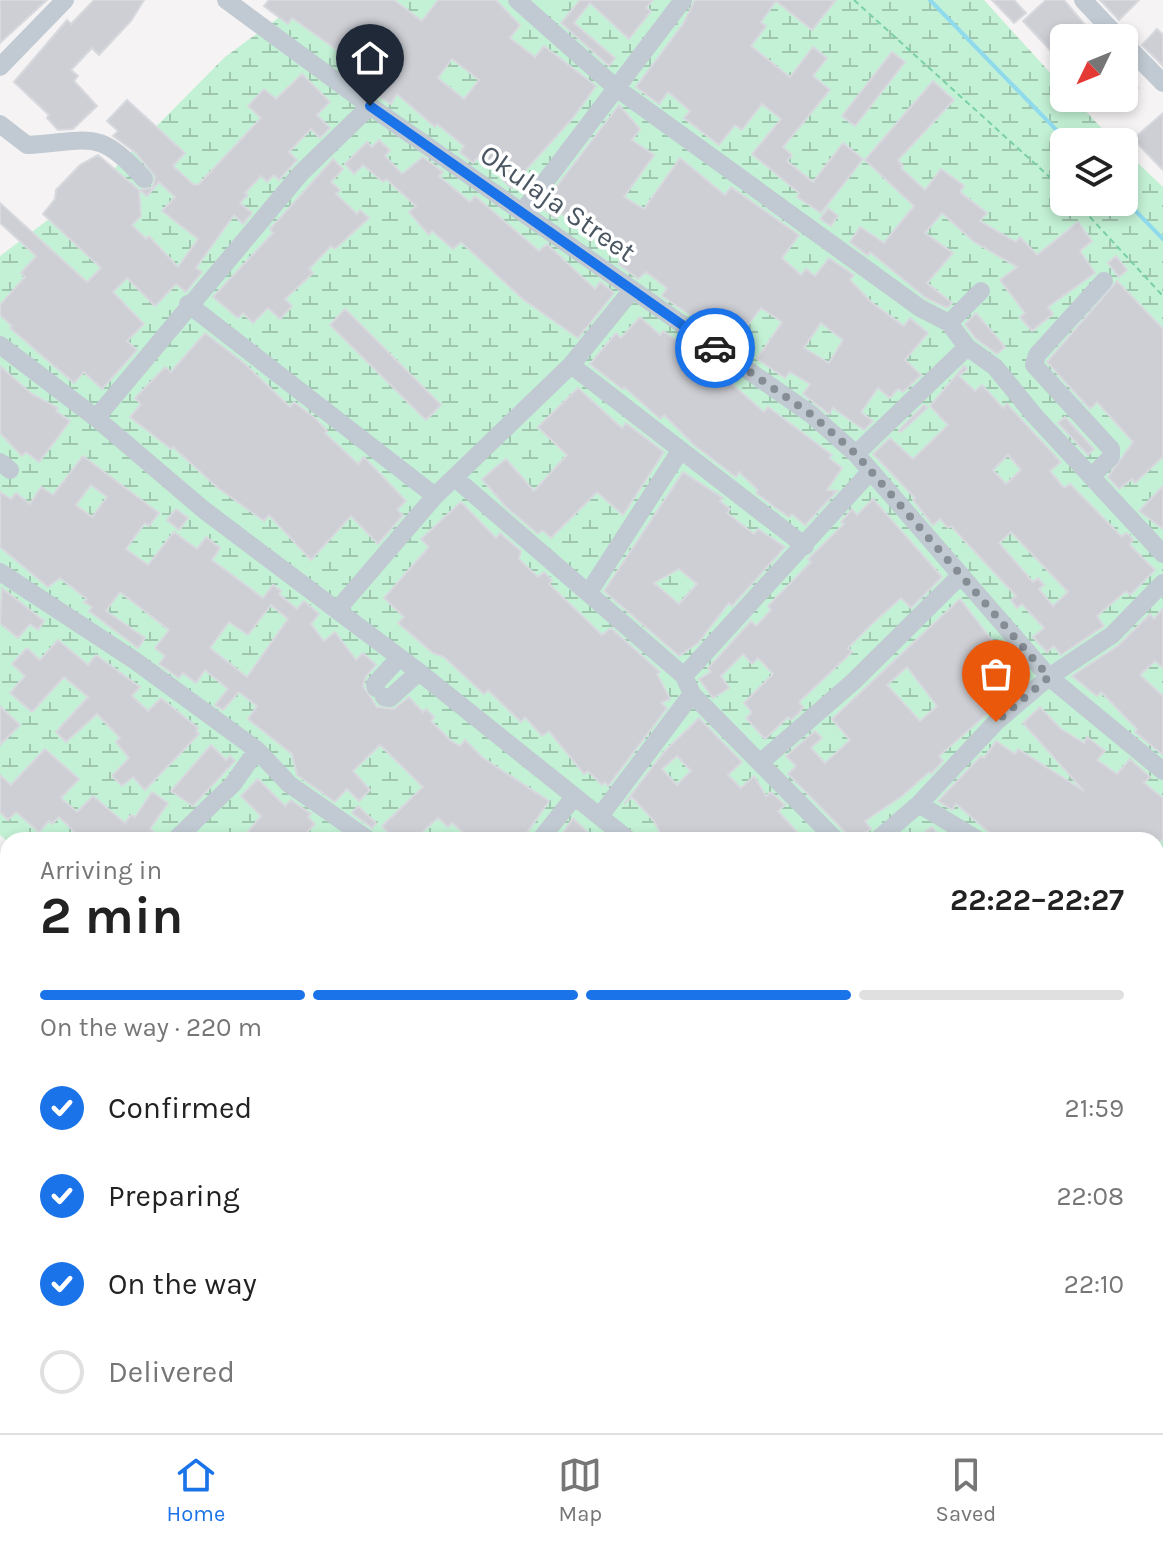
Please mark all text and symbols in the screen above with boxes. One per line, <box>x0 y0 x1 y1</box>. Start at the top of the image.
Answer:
pin <box>336 24 404 106</box>
north arrow <box>1050 24 1138 112</box>
map controls <box>1050 24 1138 216</box>
icon: home <box>348 36 392 80</box>
button: layers <box>1050 128 1138 216</box>
street label: Okulaja Street <box>474 137 642 269</box>
courier <box>675 308 755 388</box>
icon: car <box>693 326 737 370</box>
pin <box>962 640 1030 722</box>
icon: bag <box>974 652 1018 696</box>
text: Arriving in <box>40 855 162 886</box>
text: 22:22–22:27 <box>950 882 1124 918</box>
text: 2 min <box>40 885 183 946</box>
text: On the way · 220 m <box>40 1012 262 1043</box>
icon: check <box>40 1086 84 1130</box>
text: Confirmed <box>108 1090 252 1126</box>
text: 21:59 <box>1065 1093 1124 1124</box>
icon: check <box>40 1174 84 1218</box>
text: Preparing <box>108 1178 240 1214</box>
text: 22:08 <box>1056 1181 1124 1212</box>
icon: check <box>40 1262 84 1306</box>
text: On the way <box>108 1266 257 1302</box>
text: 22:10 <box>1064 1269 1124 1300</box>
text: Delivered <box>108 1354 235 1390</box>
tab: Home <box>167 1453 225 1527</box>
tab: Map <box>558 1453 602 1527</box>
tab: Saved <box>936 1453 996 1527</box>

